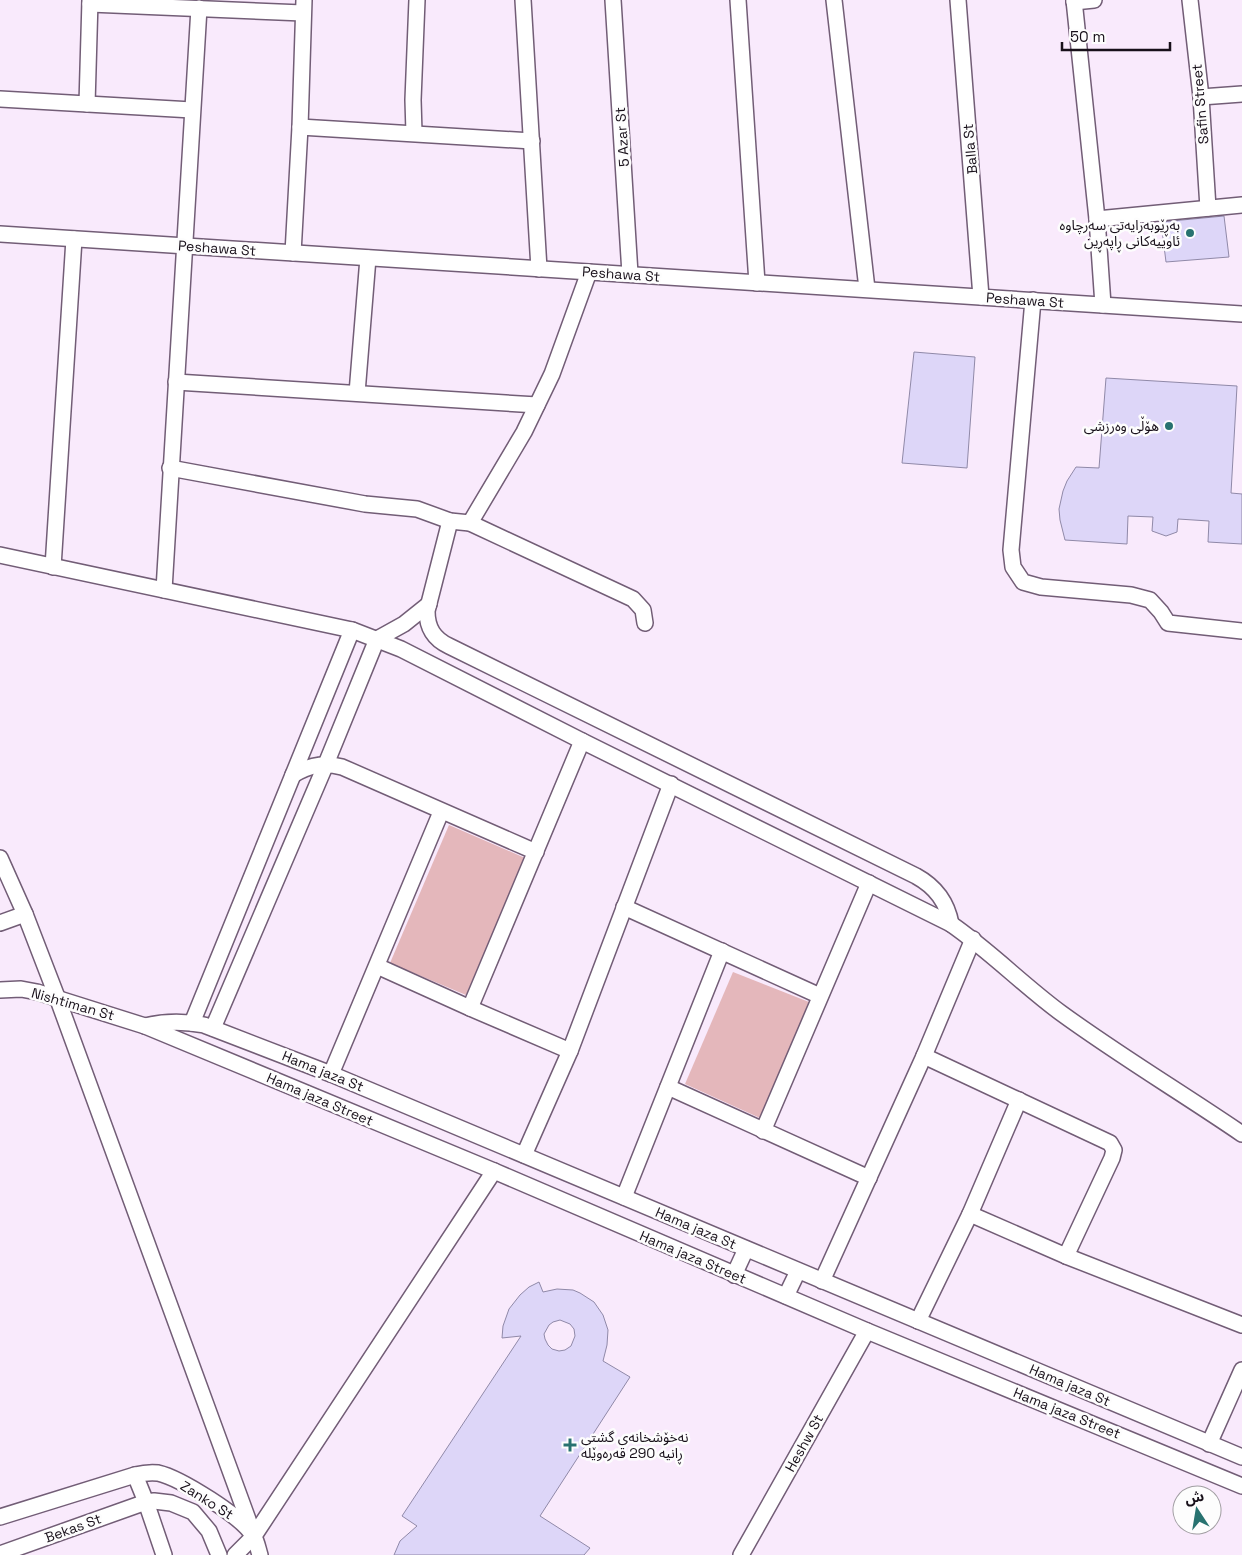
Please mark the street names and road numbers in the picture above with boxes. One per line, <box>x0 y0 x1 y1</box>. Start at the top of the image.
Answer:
street label: Safin Street <box>1188 63 1212 145</box>
street label: 5 Azar St <box>611 107 633 167</box>
street label: Balla St <box>959 123 981 175</box>
street label: Peshawa St <box>177 236 257 260</box>
street label: Peshawa St <box>581 262 661 286</box>
street label: Peshawa St <box>985 288 1065 312</box>
street label: Nishtiman St <box>29 984 117 1024</box>
street label: Hama jaza St <box>280 1046 366 1096</box>
street label: Hama jaza Street <box>264 1068 376 1130</box>
street label: Hama jaza St <box>653 1203 739 1253</box>
street label: Hama jaza Street <box>637 1226 749 1288</box>
street label: Hama jaza St <box>1027 1360 1113 1410</box>
street label: Hama jaza Street <box>1011 1383 1123 1443</box>
street label: Heshw St <box>781 1411 827 1475</box>
street label: Zanko St <box>177 1477 237 1523</box>
street label: Bekas St <box>42 1509 104 1547</box>

